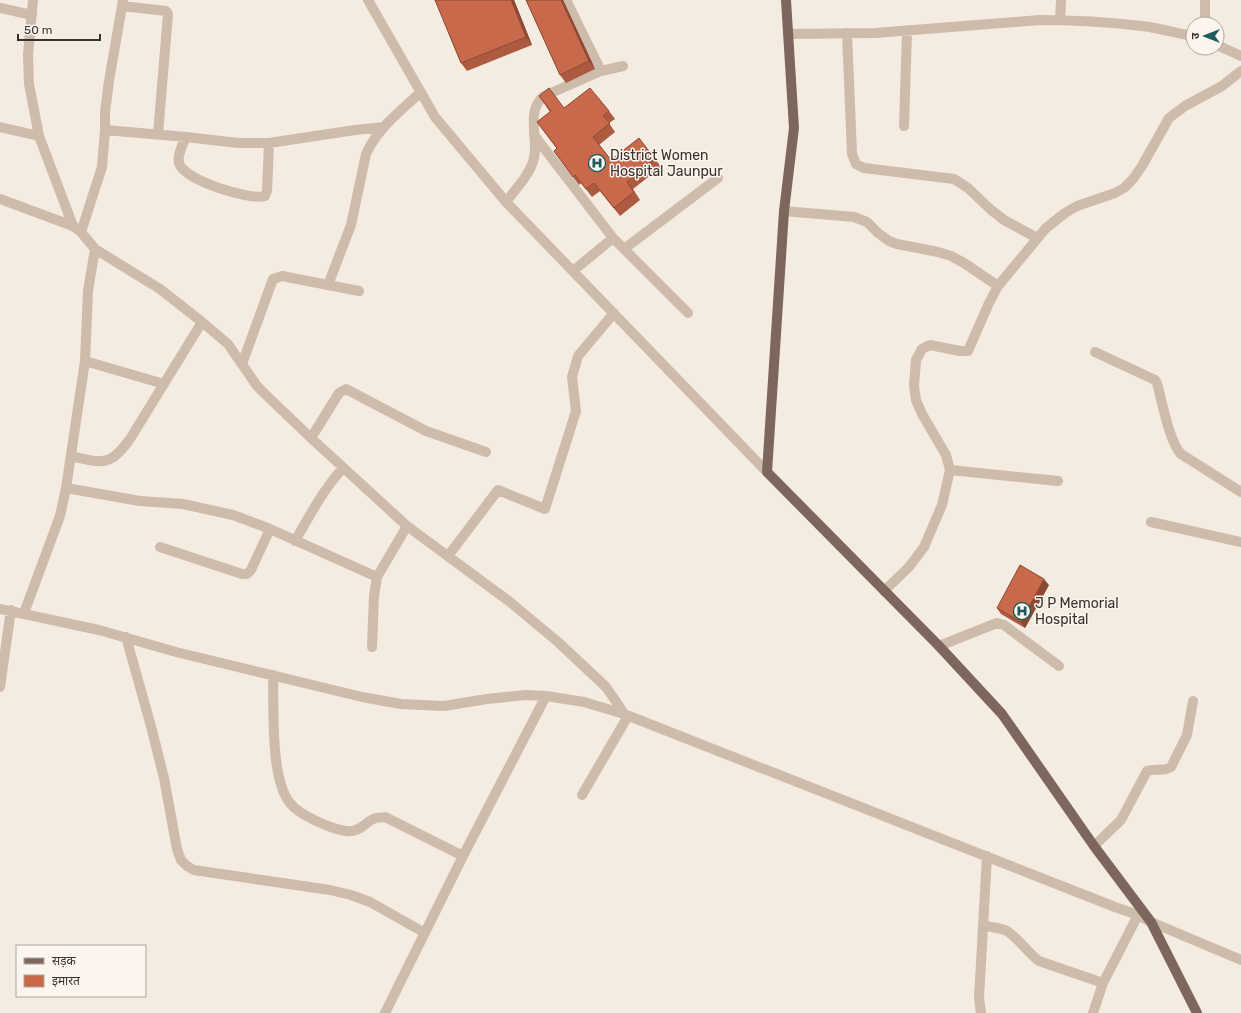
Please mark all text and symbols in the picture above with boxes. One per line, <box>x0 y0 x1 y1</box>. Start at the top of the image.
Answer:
scale bar <box>18 16 100 42</box>
north arrow <box>1185 16 1225 56</box>
text: 50 m <box>24 23 52 37</box>
text: उ <box>1189 32 1202 39</box>
place label: District Women Hospital Jaunpur <box>610 147 723 180</box>
hospital icon: District Women Hospital Jaunpur <box>587 153 607 173</box>
place label: J P Memorial Hospital <box>1035 595 1119 628</box>
hospital icon: J P Memorial Hospital <box>1012 601 1032 621</box>
legend <box>16 945 146 997</box>
text: सड़क <box>52 954 77 968</box>
text: इमारत <box>52 974 81 988</box>

